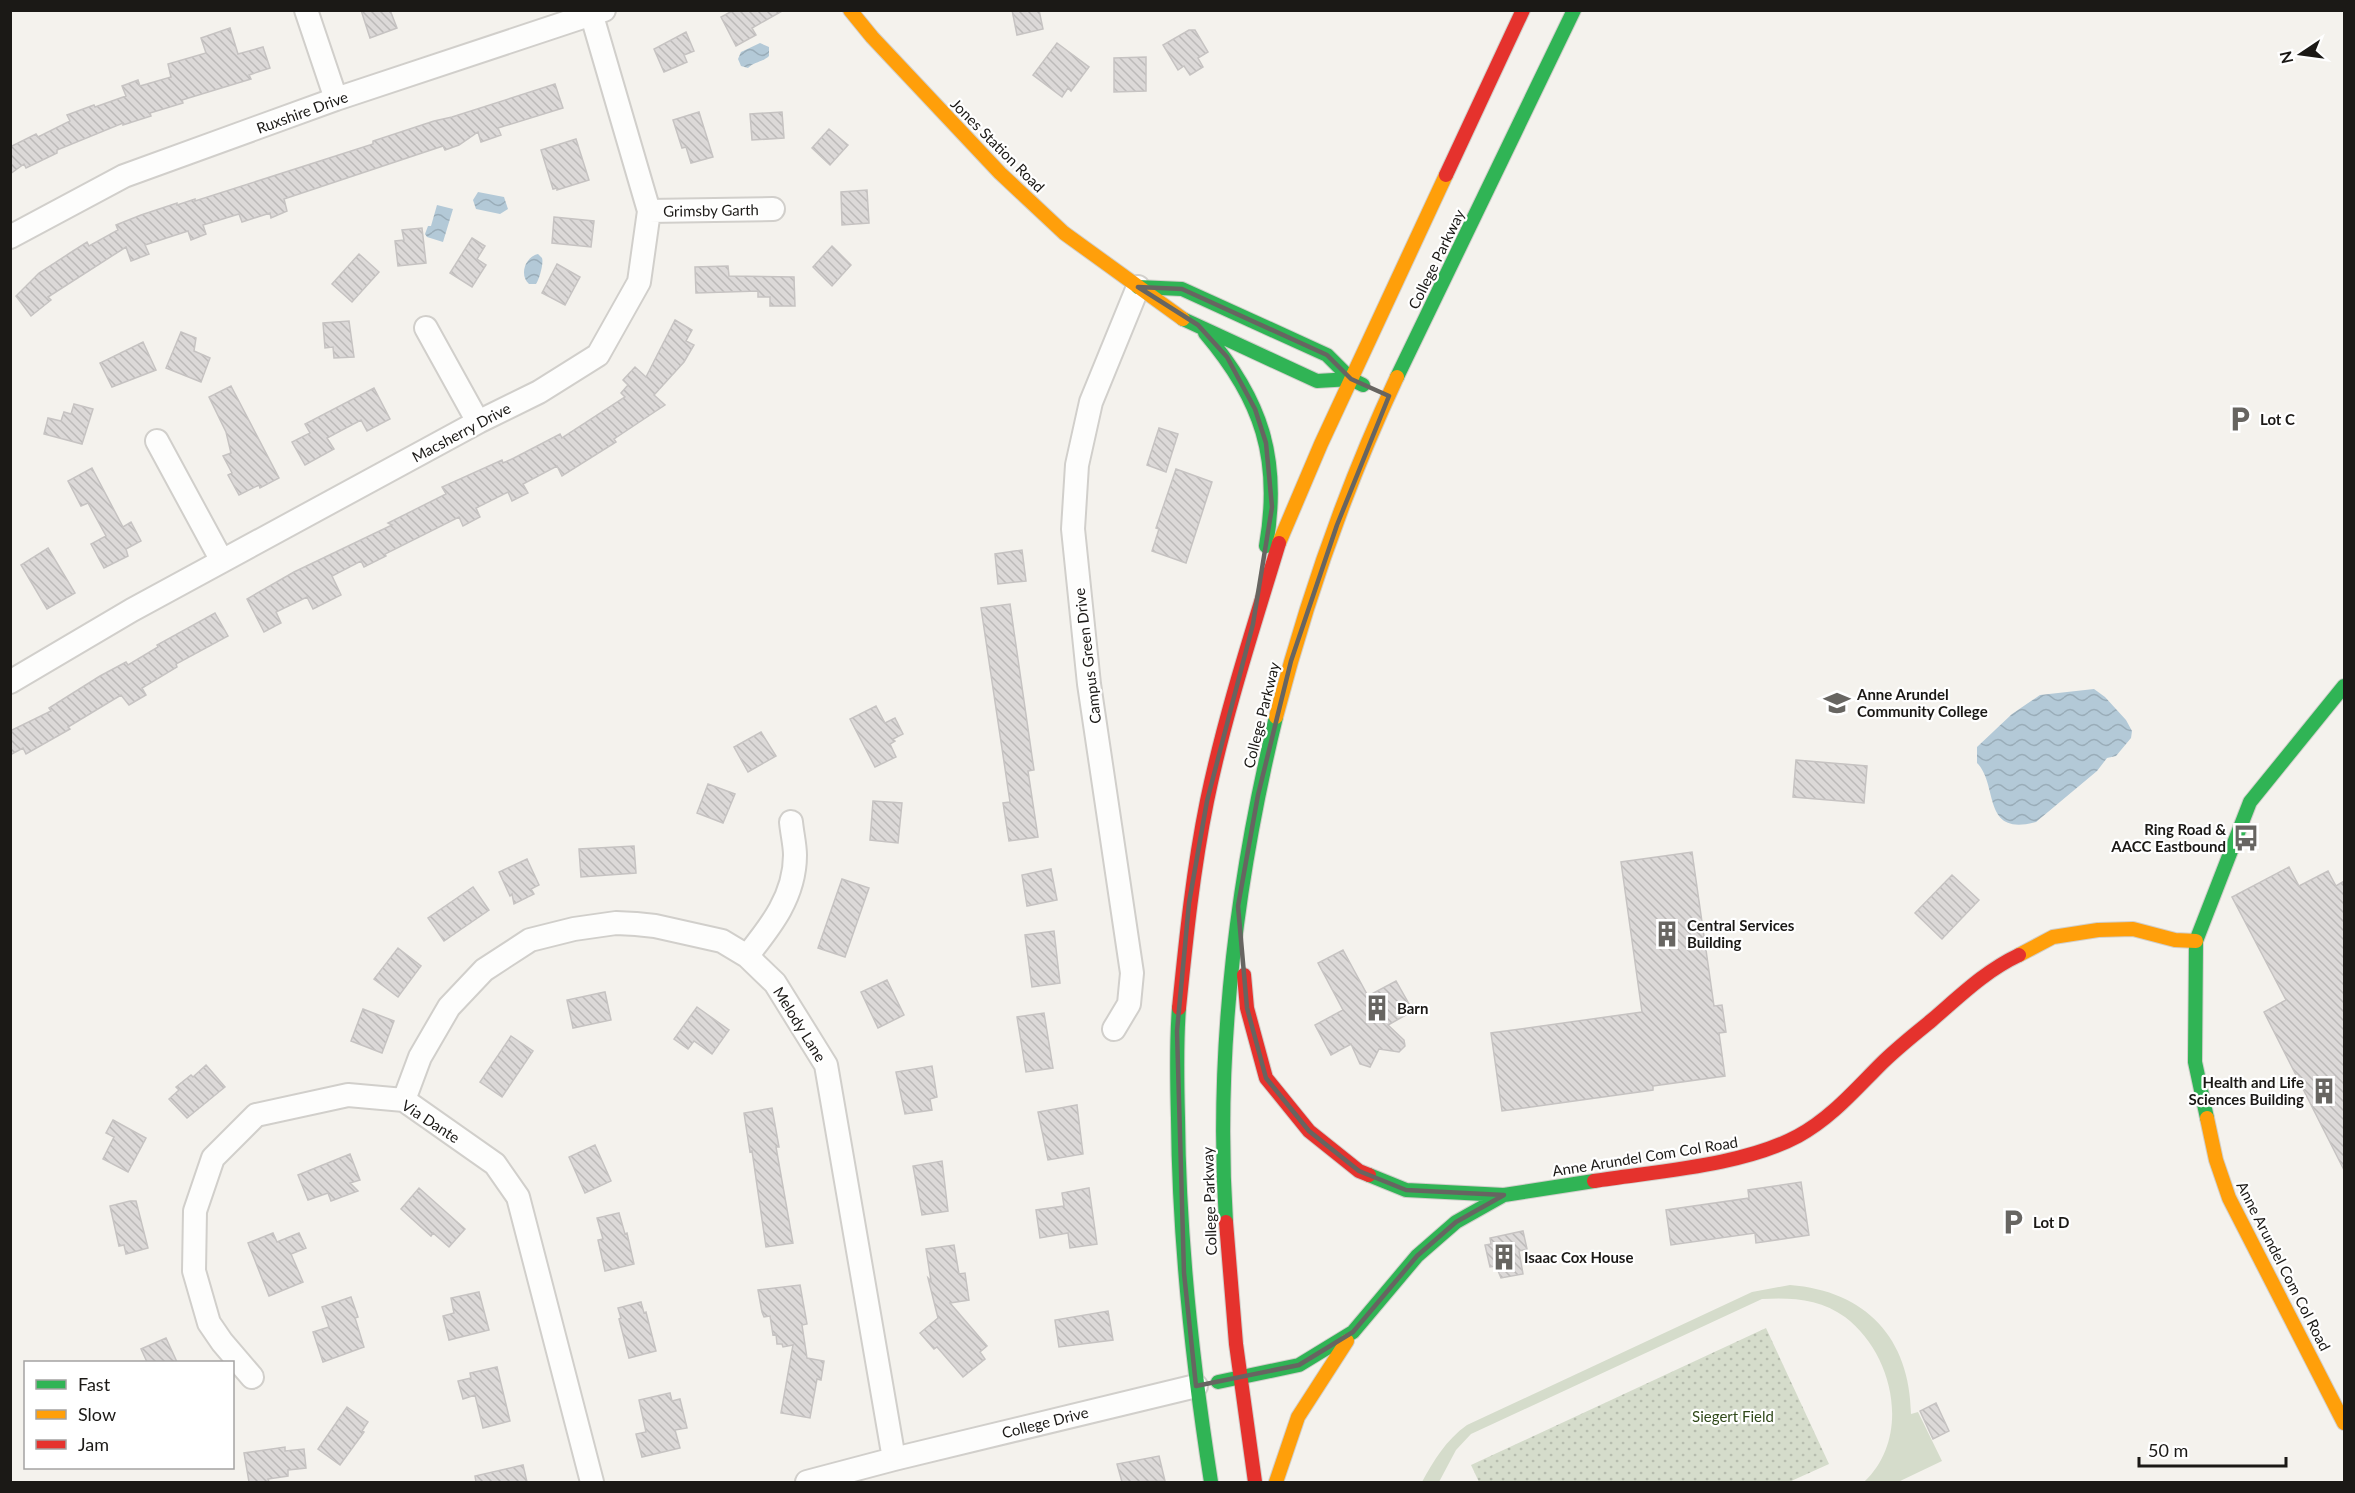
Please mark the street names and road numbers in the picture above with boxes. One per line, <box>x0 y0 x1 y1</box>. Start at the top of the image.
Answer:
street label: Ruxshire Drive <box>254 87 350 137</box>
street label: Jones Station Road <box>947 94 1049 196</box>
street label: Grimsby Garth <box>663 200 759 220</box>
street label: College Parkway <box>1404 206 1468 312</box>
street label: Macsherry Drive <box>409 398 513 466</box>
street label: Campus Green Drive <box>1070 587 1104 725</box>
street label: College Parkway <box>1239 660 1283 770</box>
street label: Melody Lane <box>770 983 830 1065</box>
street label: Via Dante <box>399 1096 463 1146</box>
street label: Anne Arundel Com Col Road <box>1551 1132 1739 1180</box>
street label: College Parkway <box>1198 1146 1220 1256</box>
street label: Anne Arundel Com Col Road <box>2233 1178 2335 1354</box>
street label: College Drive <box>1000 1403 1090 1441</box>

